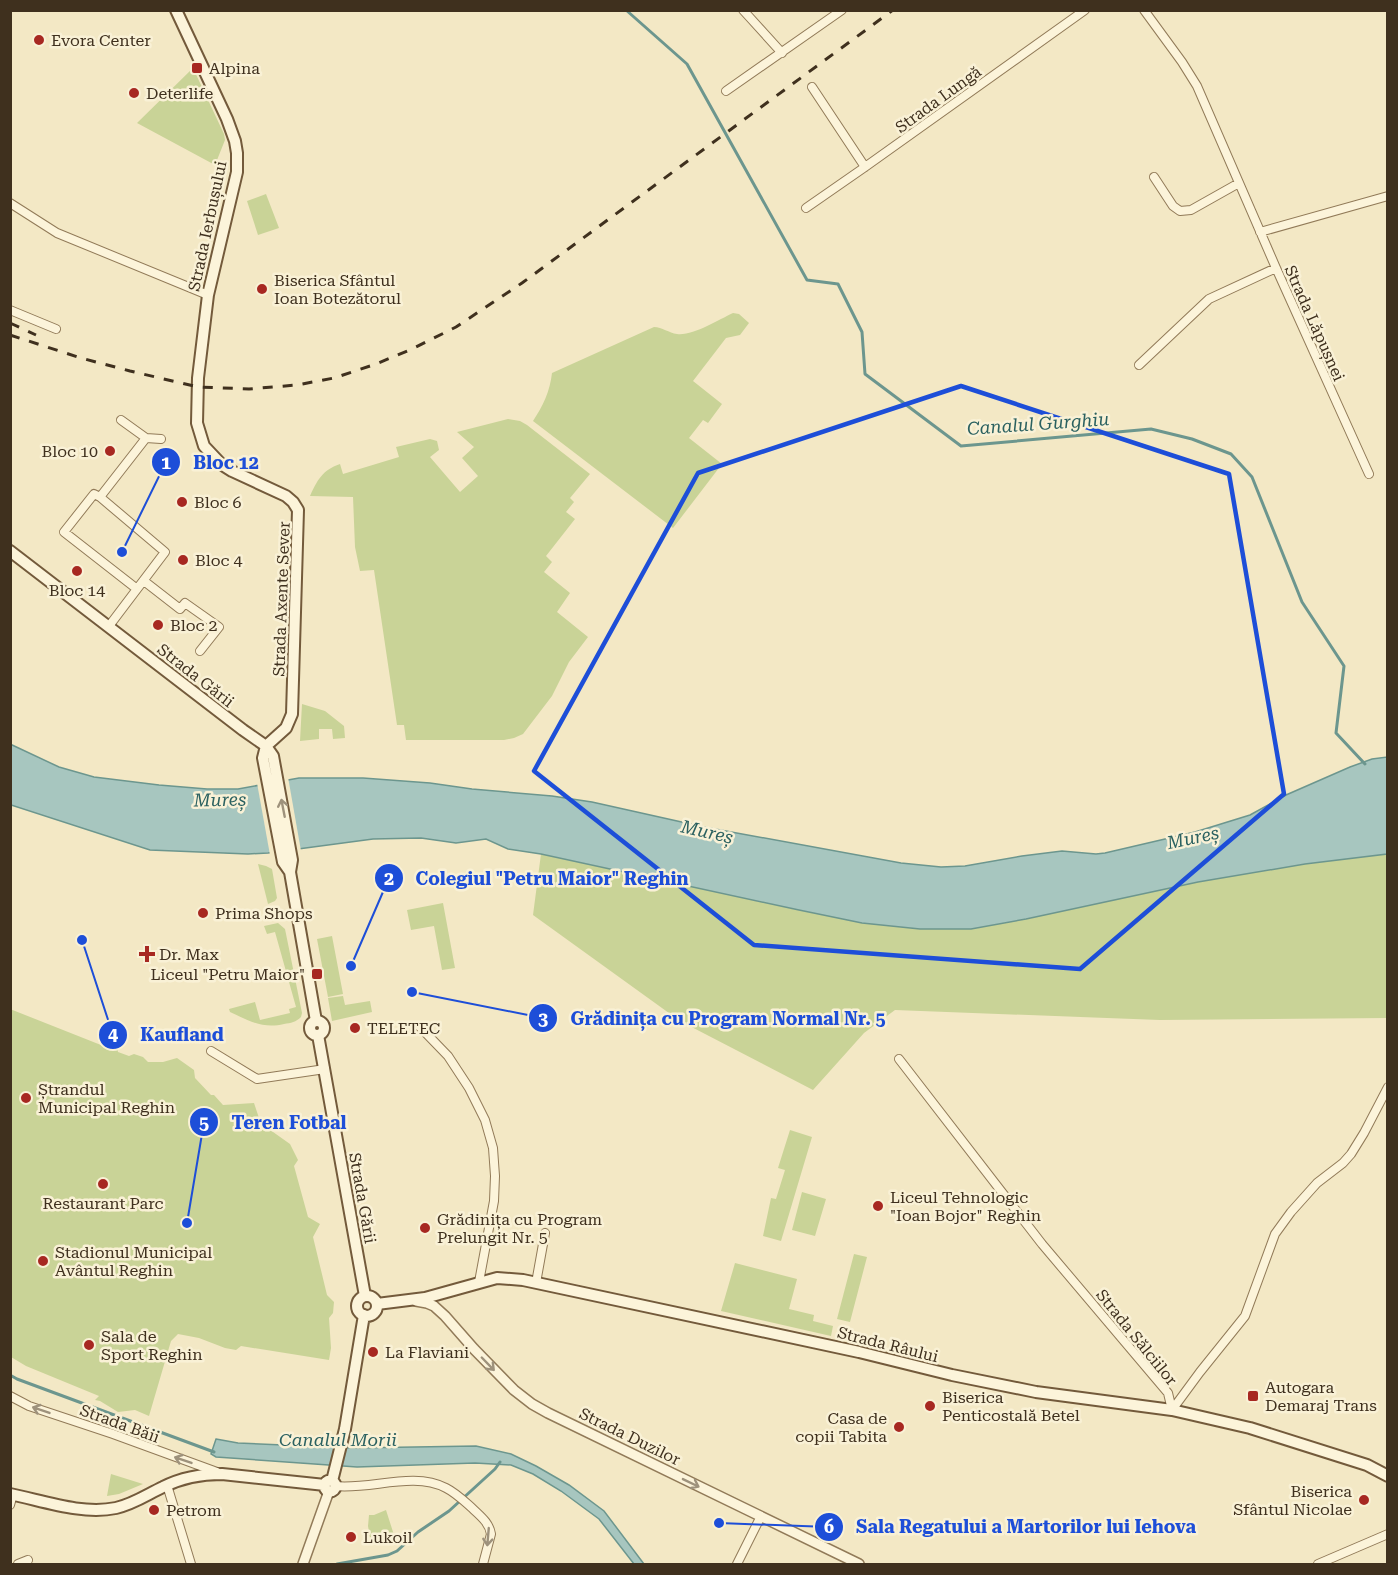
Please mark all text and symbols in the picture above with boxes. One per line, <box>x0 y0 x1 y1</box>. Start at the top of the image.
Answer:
place label: Evora Center <box>51 31 151 50</box>
marker: Evora Center <box>32 33 46 47</box>
place label: Alpina <box>209 59 260 78</box>
marker: Alpina <box>190 61 204 75</box>
street label: Strada Lungă <box>892 62 985 137</box>
place label: Deterlife <box>146 84 214 103</box>
marker: Deterlife <box>127 86 141 100</box>
street label: Strada Ierbușului <box>184 159 232 293</box>
street label: Strada Lăpușnei <box>1280 262 1349 384</box>
place label: Biserica Sfântul Ioan Botezătorul <box>274 271 401 308</box>
marker: Biserica Sfântul Ioan Botezătorul <box>255 282 269 296</box>
water label: Canalul Gurghiu <box>966 408 1110 439</box>
place label: Bloc 10 <box>42 442 98 461</box>
marker: Bloc 10 <box>103 444 117 458</box>
callout: Bloc 12 <box>151 444 271 480</box>
text: 1 <box>161 452 171 473</box>
text: Bloc 12 <box>193 452 259 473</box>
place label: Bloc 6 <box>194 493 241 512</box>
marker: Bloc 6 <box>175 495 189 509</box>
street label: Strada Axente Sever <box>269 521 294 677</box>
place label: Bloc 4 <box>195 551 242 570</box>
marker: Bloc 4 <box>176 553 190 567</box>
marker: Bloc 14 <box>70 564 84 578</box>
place label: Bloc 14 <box>49 581 105 600</box>
place label: Bloc 2 <box>170 616 217 635</box>
marker: Bloc 2 <box>151 618 165 632</box>
street label: Strada Gării <box>154 640 238 711</box>
water label: Mureș <box>192 789 247 812</box>
one-way arrow <box>277 799 288 818</box>
water label: Mureș <box>678 815 735 850</box>
water label: Mureș <box>1164 822 1221 855</box>
callout: Colegiul "Petru Maior" Reghin <box>374 860 701 896</box>
text: 2 <box>384 868 394 889</box>
text: Colegiul "Petru Maior" Reghin <box>415 868 689 889</box>
place label: Prima Shops <box>215 904 313 923</box>
marker: Prima Shops <box>196 906 210 920</box>
place label: Dr. Max <box>159 945 219 964</box>
marker: Dr. Max <box>140 947 154 961</box>
place label: Liceul "Petru Maior" <box>150 965 305 984</box>
marker: Liceul "Petru Maior" <box>310 967 324 981</box>
callout: Grădinița cu Program Normal Nr. 5 <box>528 1000 897 1036</box>
text: 3 <box>538 1008 548 1029</box>
text: Grădinița cu Program Normal Nr. 5 <box>571 1008 885 1032</box>
callout: Kaufland <box>98 1017 236 1053</box>
place label: TELETEC <box>367 1019 440 1038</box>
marker: TELETEC <box>348 1021 362 1035</box>
text: 4 <box>108 1024 118 1045</box>
text: Kaufland <box>140 1024 224 1045</box>
place label: Ștrandul Municipal Reghin <box>38 1080 175 1117</box>
marker: Ștrandul Municipal Reghin <box>19 1091 33 1105</box>
callout: Teren Fotbal <box>189 1104 358 1140</box>
text: 5 <box>199 1112 209 1133</box>
text: Teren Fotbal <box>231 1112 347 1133</box>
street label: Strada Gării <box>345 1151 380 1245</box>
marker: Restaurant Parc <box>96 1177 110 1191</box>
place label: Liceul Tehnologic "Ioan Bojor" Reghin <box>890 1188 1041 1225</box>
place label: Restaurant Parc <box>42 1194 164 1213</box>
marker: Liceul Tehnologic "Ioan Bojor" Reghin <box>871 1199 885 1213</box>
place label: Grădinița cu Program Prelungit Nr. 5 <box>437 1210 603 1247</box>
marker: Grădinița cu Program Prelungit Nr. 5 <box>418 1221 432 1235</box>
place label: Stadionul Municipal Avântul Reghin <box>55 1243 212 1280</box>
marker: Stadionul Municipal Avântul Reghin <box>36 1254 50 1268</box>
street label: Strada Sălciilor <box>1092 1286 1181 1389</box>
street label: Strada Râului <box>835 1323 940 1366</box>
place label: Sala de Sport Reghin <box>101 1327 203 1364</box>
marker: Sala de Sport Reghin <box>82 1338 96 1352</box>
place label: La Flaviani <box>385 1343 469 1362</box>
marker: La Flaviani <box>366 1345 380 1359</box>
one-way arrow <box>481 1356 496 1371</box>
place label: Autogara Demaraj Trans <box>1265 1378 1377 1415</box>
place label: Biserica Penticostală Betel <box>942 1388 1080 1425</box>
marker: Autogara Demaraj Trans <box>1246 1389 1260 1403</box>
marker: Biserica Penticostală Betel <box>923 1399 937 1413</box>
street label: Strada Băii <box>77 1400 162 1447</box>
one-way arrow <box>32 1404 51 1415</box>
street label: Strada Duzilor <box>576 1404 684 1469</box>
place label: Casa de copii Tabita <box>795 1409 887 1446</box>
marker: Casa de copii Tabita <box>892 1420 906 1434</box>
water label: Canalul Morii <box>279 1429 397 1450</box>
one-way arrow <box>174 1454 193 1465</box>
one-way arrow <box>682 1477 700 1489</box>
place label: Biserica Sfântul Nicolae <box>1233 1482 1352 1519</box>
marker: Biserica Sfântul Nicolae <box>1357 1493 1371 1507</box>
place label: Petrom <box>166 1501 222 1520</box>
marker: Petrom <box>147 1503 161 1517</box>
callout: Sala Regatului a Martorilor lui Iehova <box>814 1509 1208 1545</box>
text: 6 <box>824 1516 834 1537</box>
text: Sala Regatului a Martorilor lui Iehova <box>856 1516 1196 1537</box>
one-way arrow <box>482 1527 493 1546</box>
place label: Lukoil <box>363 1528 412 1547</box>
marker: Lukoil <box>344 1530 358 1544</box>

